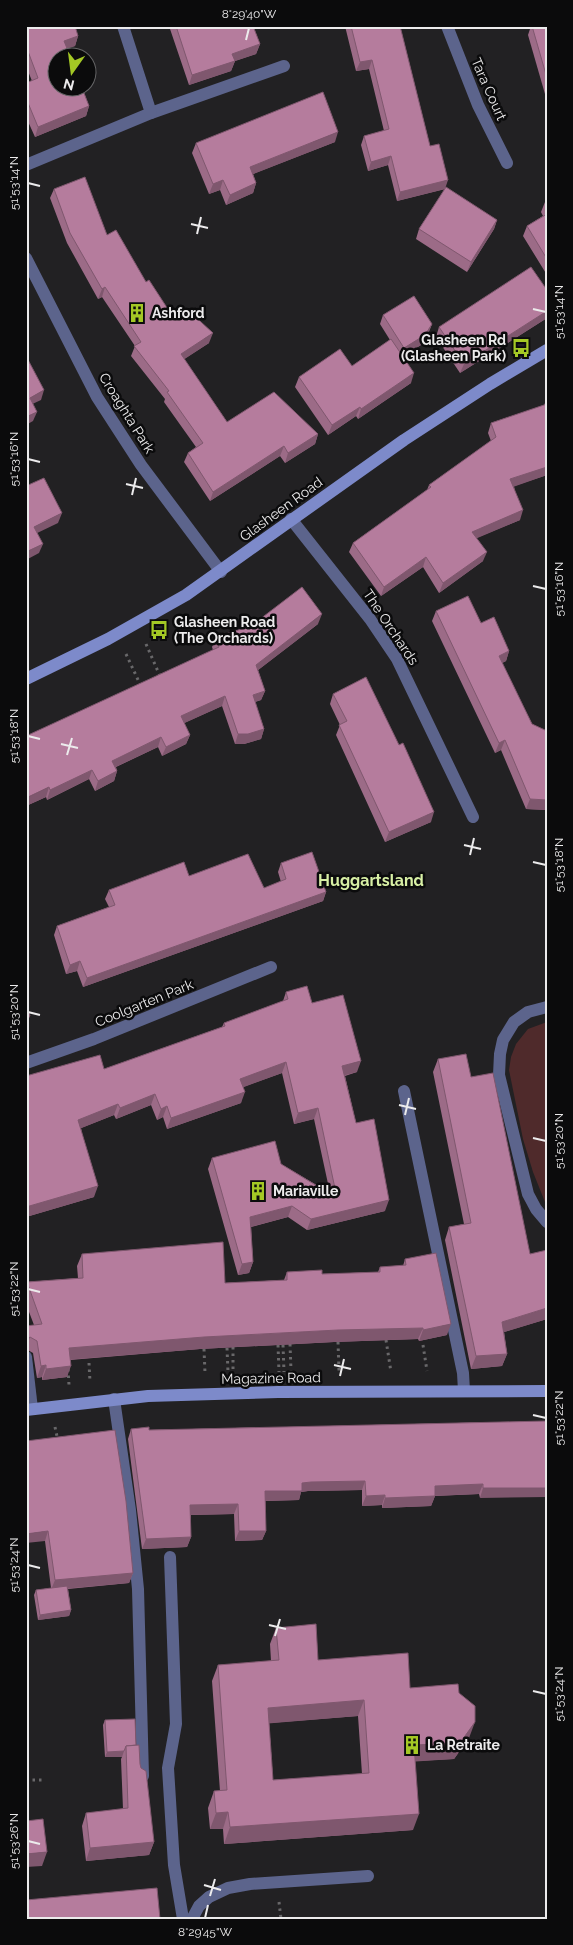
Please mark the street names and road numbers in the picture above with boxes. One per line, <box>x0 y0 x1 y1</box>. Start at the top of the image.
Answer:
street label: Tara Court <box>468 55 510 123</box>
street label: Croaghta Park <box>96 370 158 457</box>
street label: Glasheen Road <box>237 474 325 544</box>
street label: The Orchards <box>360 586 422 668</box>
street label: Coolgarten Park <box>93 976 196 1030</box>
street label: Magazine Road <box>221 1369 321 1387</box>

